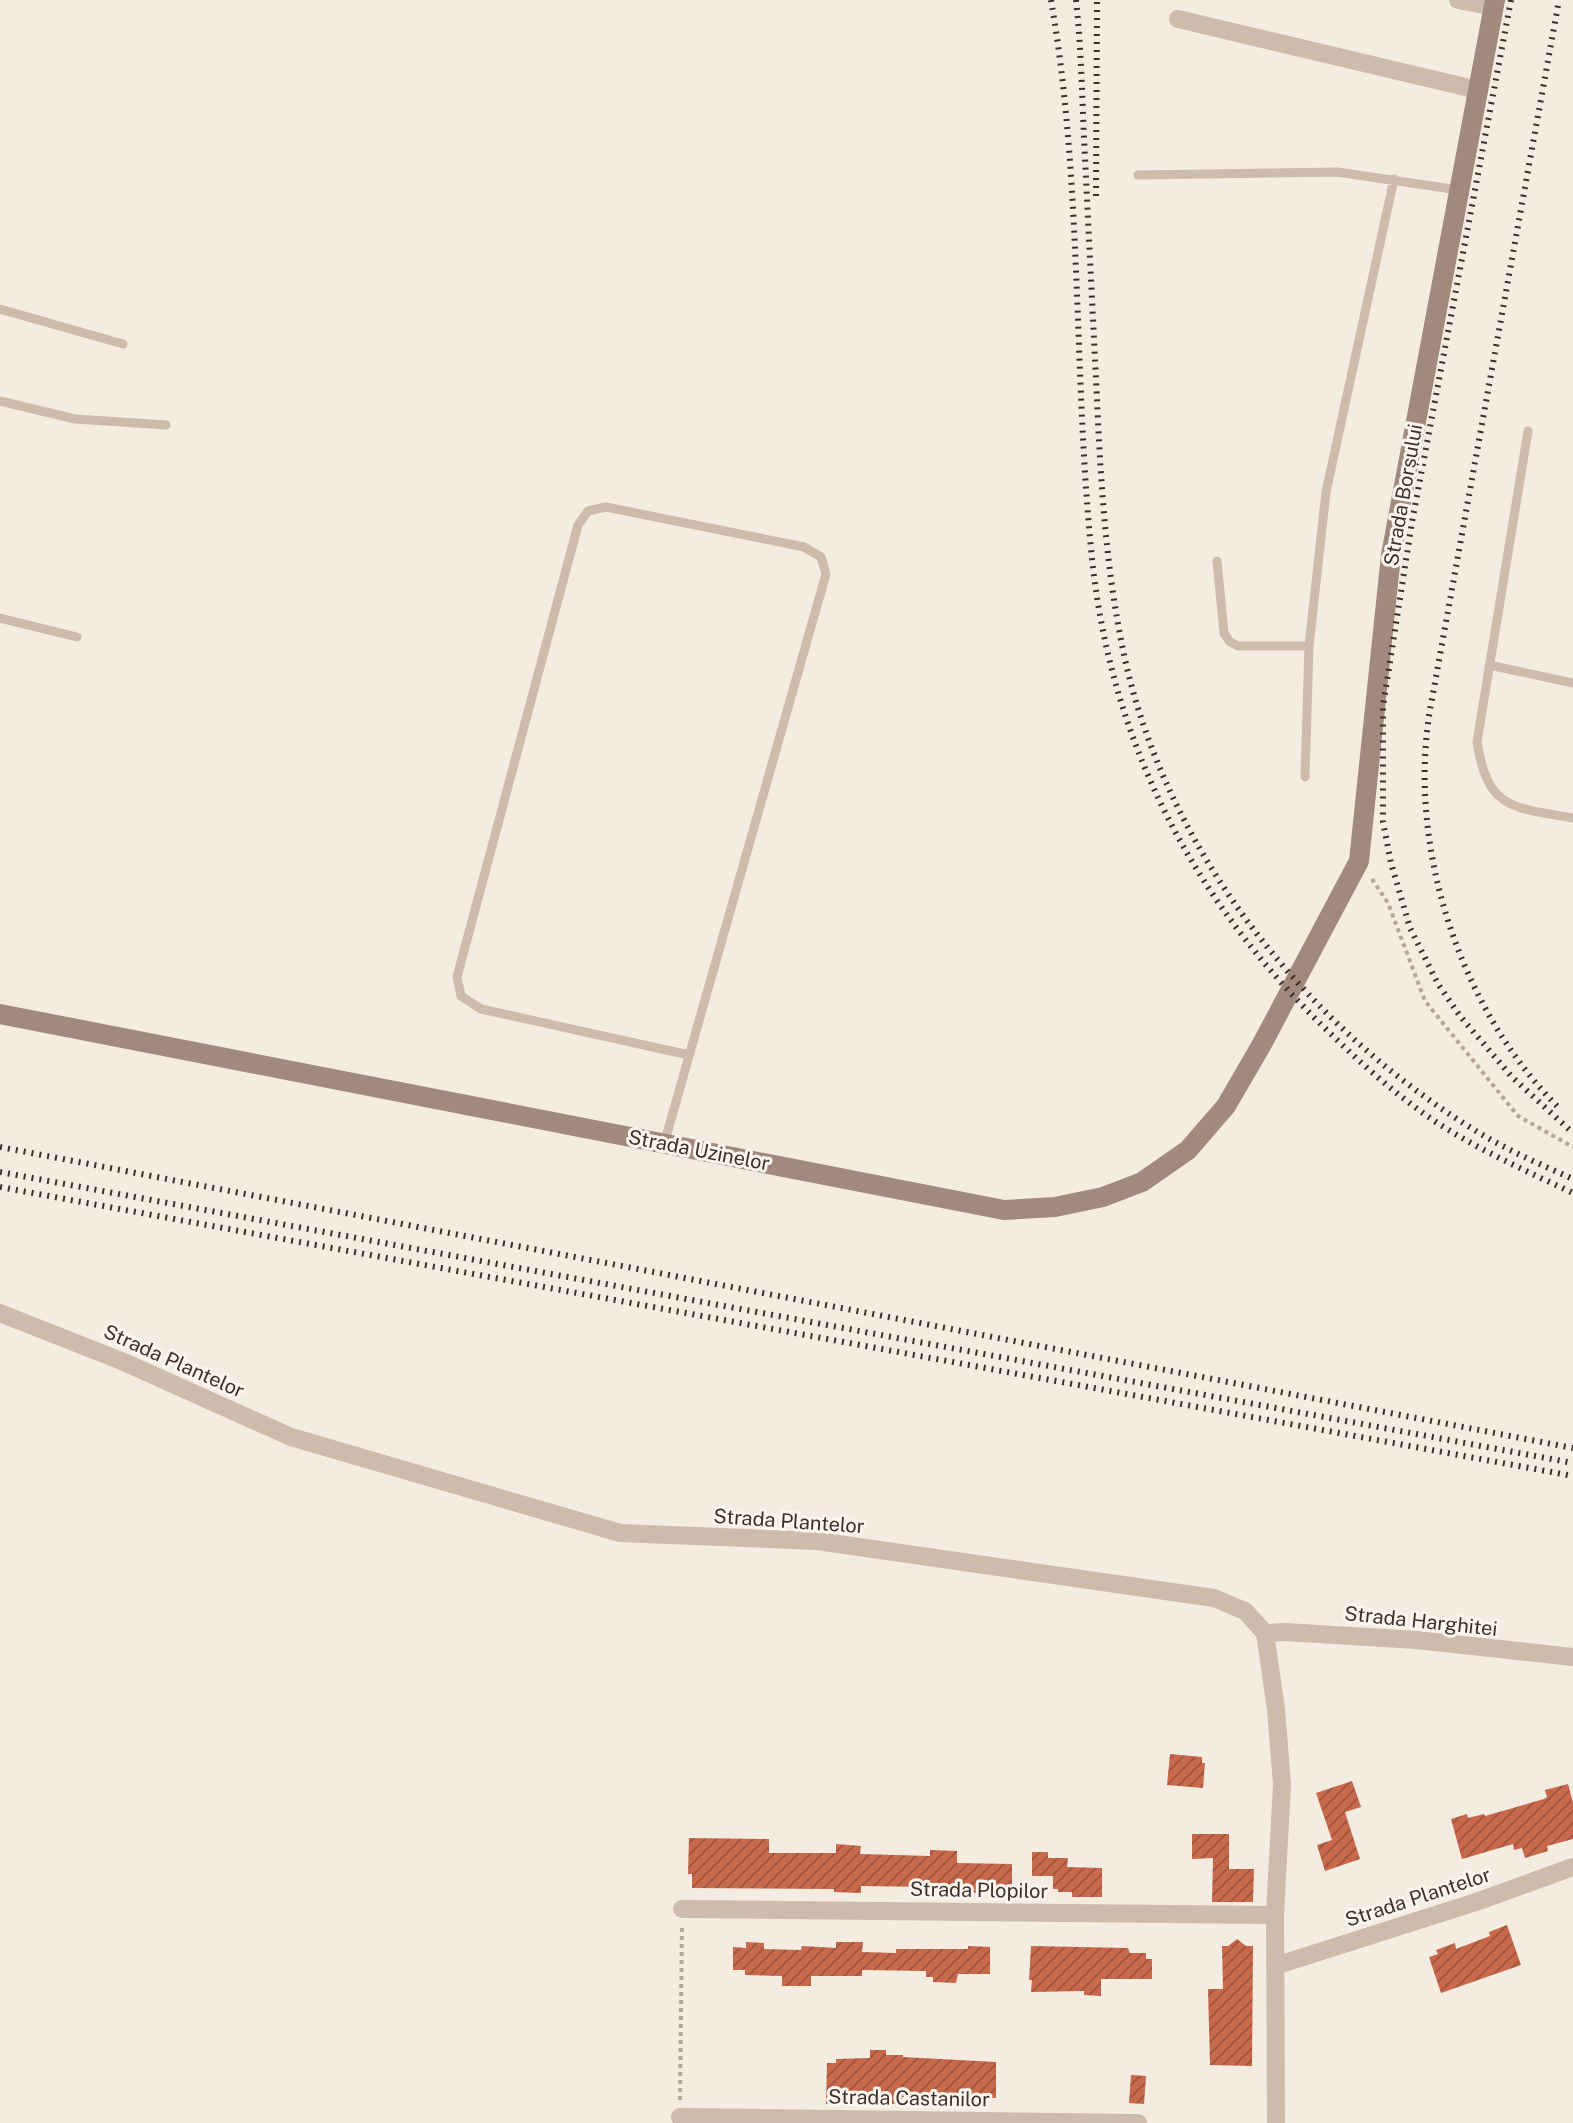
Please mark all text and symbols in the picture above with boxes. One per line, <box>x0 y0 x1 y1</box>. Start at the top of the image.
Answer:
street label: Strada Borșului <box>1379 422 1427 568</box>
street label: Strada Uzinelor <box>626 1125 772 1175</box>
street label: Strada Plantelor <box>100 1319 248 1403</box>
street label: Strada Plantelor <box>713 1504 866 1538</box>
street label: Strada Harghitei <box>1343 1601 1499 1641</box>
street label: Strada Plantelor <box>1342 1862 1494 1932</box>
street label: Strada Plopilor <box>910 1877 1049 1903</box>
street label: Strada Castanilor <box>828 2085 990 2111</box>

